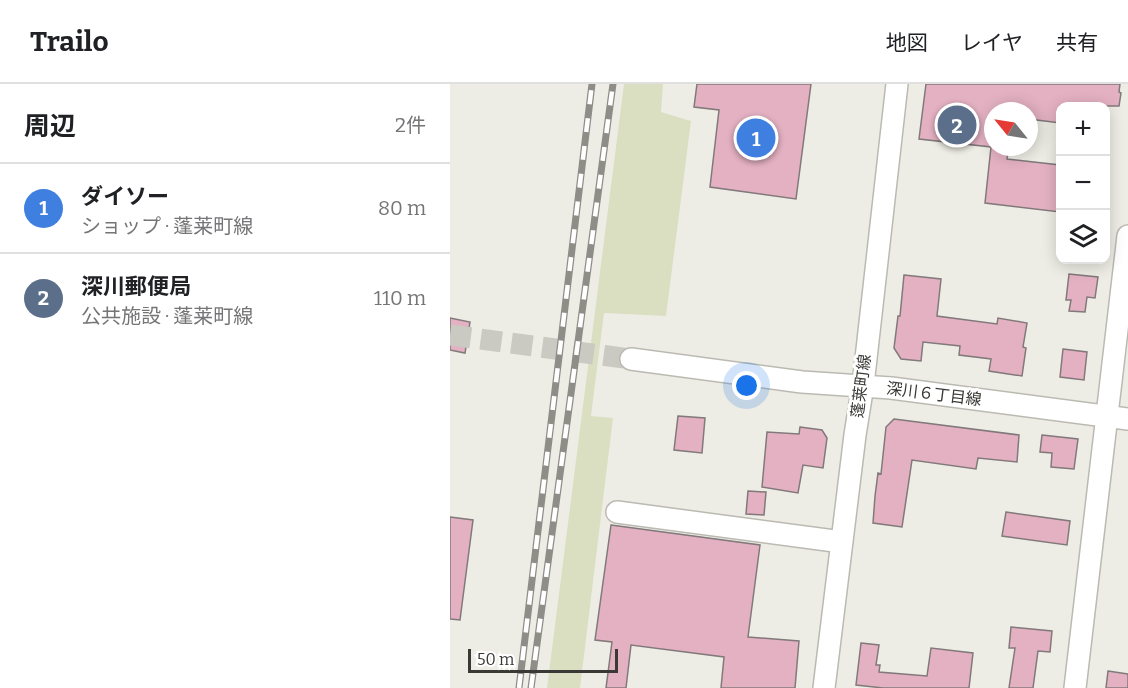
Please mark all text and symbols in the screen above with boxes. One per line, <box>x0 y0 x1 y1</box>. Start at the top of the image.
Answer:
text: Trailo <box>30 25 109 58</box>
text: 地図 <box>886 30 928 56</box>
text: レイヤ <box>961 30 1023 56</box>
text: 共有 <box>1056 30 1098 56</box>
pin: 2 <box>938 102 976 147</box>
north arrow <box>984 102 1038 156</box>
map controls <box>1056 102 1110 264</box>
button: + <box>1056 102 1110 156</box>
text: 周辺 <box>24 111 76 142</box>
text: 2件 <box>395 113 426 137</box>
pin: 1 <box>736 116 776 160</box>
button: − <box>1056 156 1110 210</box>
text: ダイソー <box>81 183 169 210</box>
text: 1 <box>39 196 48 220</box>
text: 80 m <box>378 196 426 220</box>
button: layers <box>1056 210 1110 264</box>
text: ショップ · 蓬莱町線 <box>81 214 253 238</box>
text: 深川郵便局 <box>81 273 191 300</box>
text: 2 <box>38 286 49 310</box>
text: 110 m <box>374 286 426 310</box>
text: 公共施設 · 蓬莱町線 <box>81 304 253 328</box>
street label: 蓬莱町線 <box>848 353 874 419</box>
your location <box>732 371 761 400</box>
street label: 深川６丁目線 <box>885 379 983 409</box>
scale bar <box>468 646 618 674</box>
text: 50 m <box>477 650 514 669</box>

